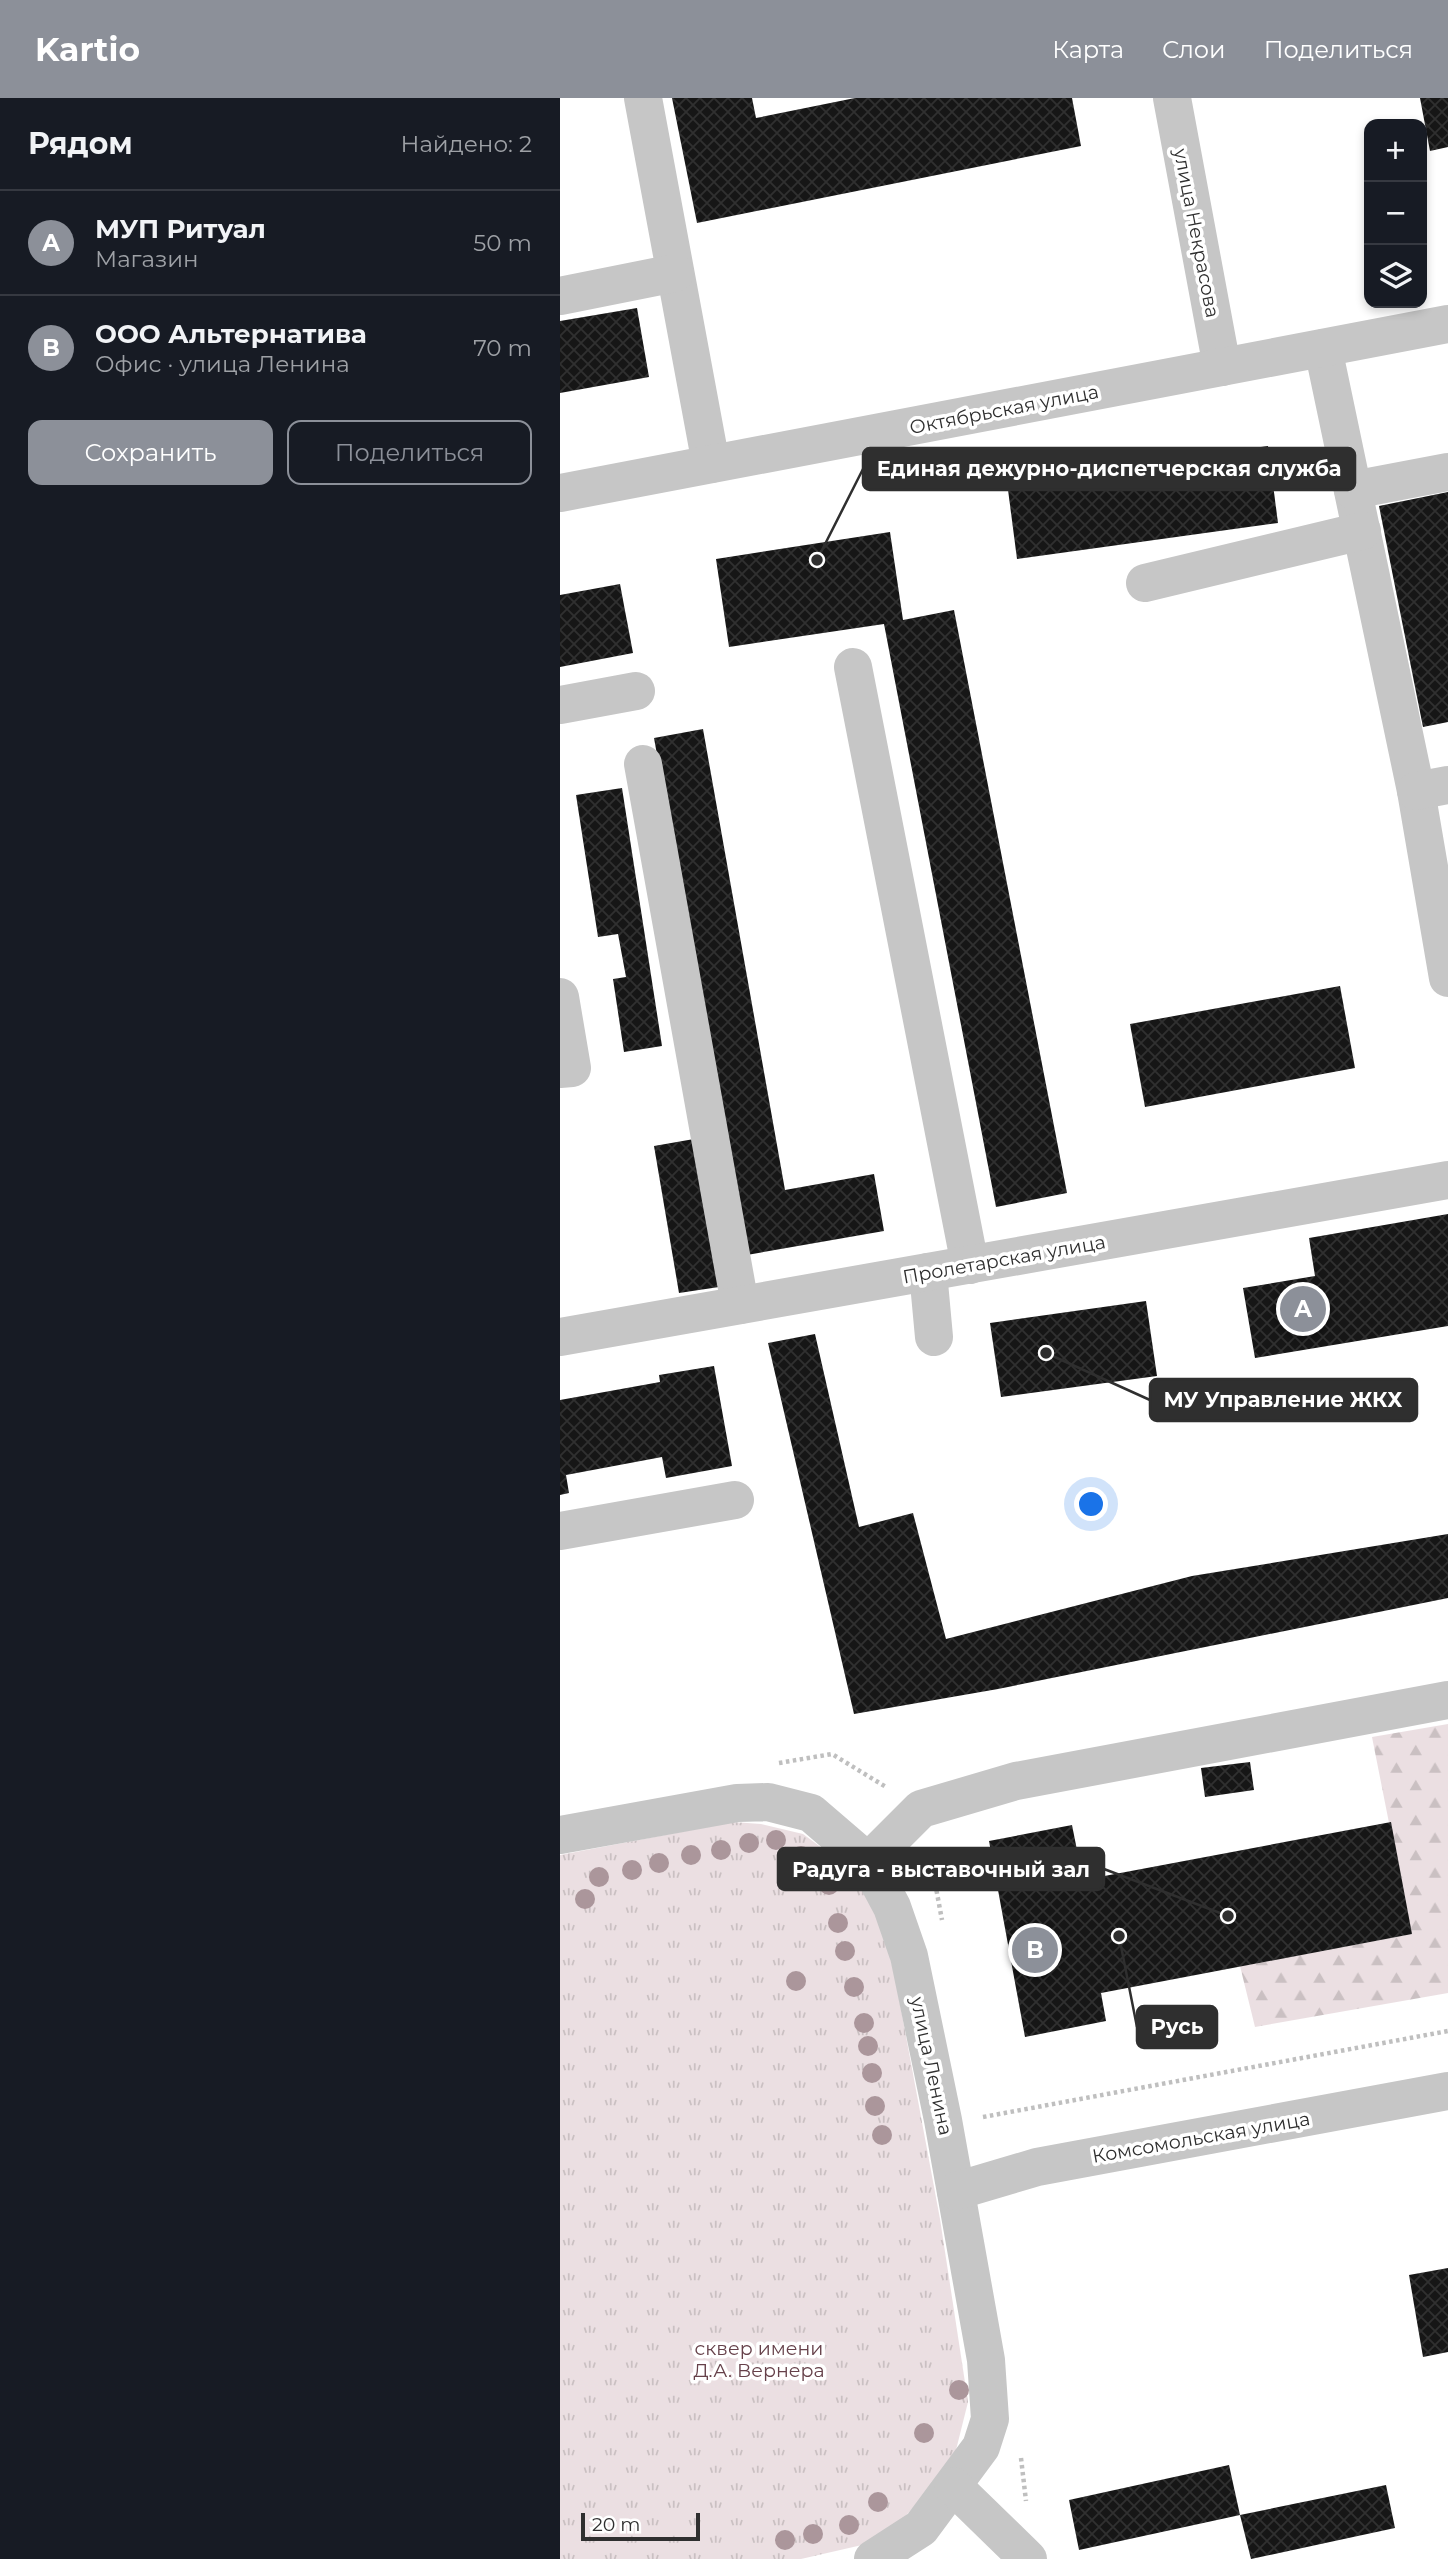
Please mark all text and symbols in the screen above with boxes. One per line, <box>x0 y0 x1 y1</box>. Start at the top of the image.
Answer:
text: Kartio <box>35 29 140 69</box>
text: Карта <box>1052 35 1124 64</box>
text: Слои <box>1162 35 1226 64</box>
text: Поделиться <box>1264 35 1413 64</box>
map controls <box>1364 119 1427 308</box>
button: + <box>1364 119 1427 182</box>
text: Рядом <box>28 125 133 162</box>
text: Найдено: 2 <box>401 130 532 158</box>
street label: улица Некрасова <box>1169 146 1224 320</box>
button: − <box>1364 182 1427 245</box>
text: МУП Ритуал <box>95 213 266 245</box>
text: A <box>42 229 60 257</box>
text: 50 m <box>473 229 532 257</box>
text: Магазин <box>95 245 199 273</box>
button: layers <box>1364 245 1427 308</box>
text: ООО Альтернатива <box>95 318 367 350</box>
text: B <box>42 334 60 362</box>
text: 70 m <box>473 334 532 362</box>
text: Офис · улица Ленина <box>95 350 350 378</box>
street label: Октябрьская улица <box>908 380 1101 439</box>
button: Сохранить <box>28 420 273 485</box>
button: Поделиться <box>287 420 532 485</box>
callout: Единая дежурно-диспетчерская служба <box>863 448 1355 490</box>
text: Единая дежурно-диспетчерская служба <box>877 456 1341 481</box>
street label: Пролетарская улица <box>901 1230 1107 1289</box>
pin: A <box>1280 1283 1326 1335</box>
callout: МУ Управление ЖКХ <box>1150 1379 1417 1421</box>
text: МУ Управление ЖКХ <box>1164 1387 1402 1412</box>
your location <box>1074 1487 1108 1521</box>
callout: Радуга - выставочный зал <box>778 1848 1104 1890</box>
text: Радуга - выставочный зал <box>792 1857 1090 1882</box>
pin: B <box>1012 1924 1058 1976</box>
street label: улица Ленина <box>905 1994 957 2137</box>
callout: Русь <box>1137 2006 1217 2048</box>
text: Русь <box>1151 2014 1204 2039</box>
street label: Комсомольская улица <box>1090 2107 1312 2168</box>
park label: сквер имени Д.А. Вернера <box>693 2337 825 2382</box>
scale bar <box>581 2510 700 2542</box>
text: 20 m <box>592 2513 640 2536</box>

